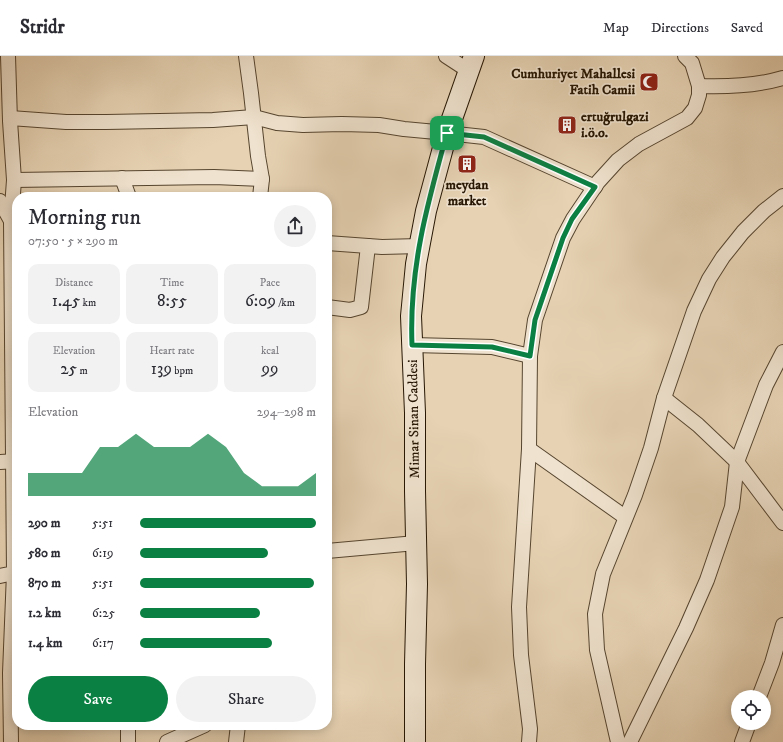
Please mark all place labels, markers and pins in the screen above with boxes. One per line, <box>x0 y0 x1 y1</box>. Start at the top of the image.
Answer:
place label: Cumhuriyet Mahallesi Fatih Camii <box>511 65 635 99</box>
mosque icon: Cumhuriyet Mahallesi Fatih Camii <box>638 71 660 93</box>
place label: ertuğrulgazi i.ö.o. <box>581 108 649 142</box>
building icon: ertuğrulgazi i.ö.o. <box>556 114 578 136</box>
pin <box>430 116 464 150</box>
building icon: meydan market <box>456 153 478 175</box>
place label: meydan market <box>445 176 489 210</box>

